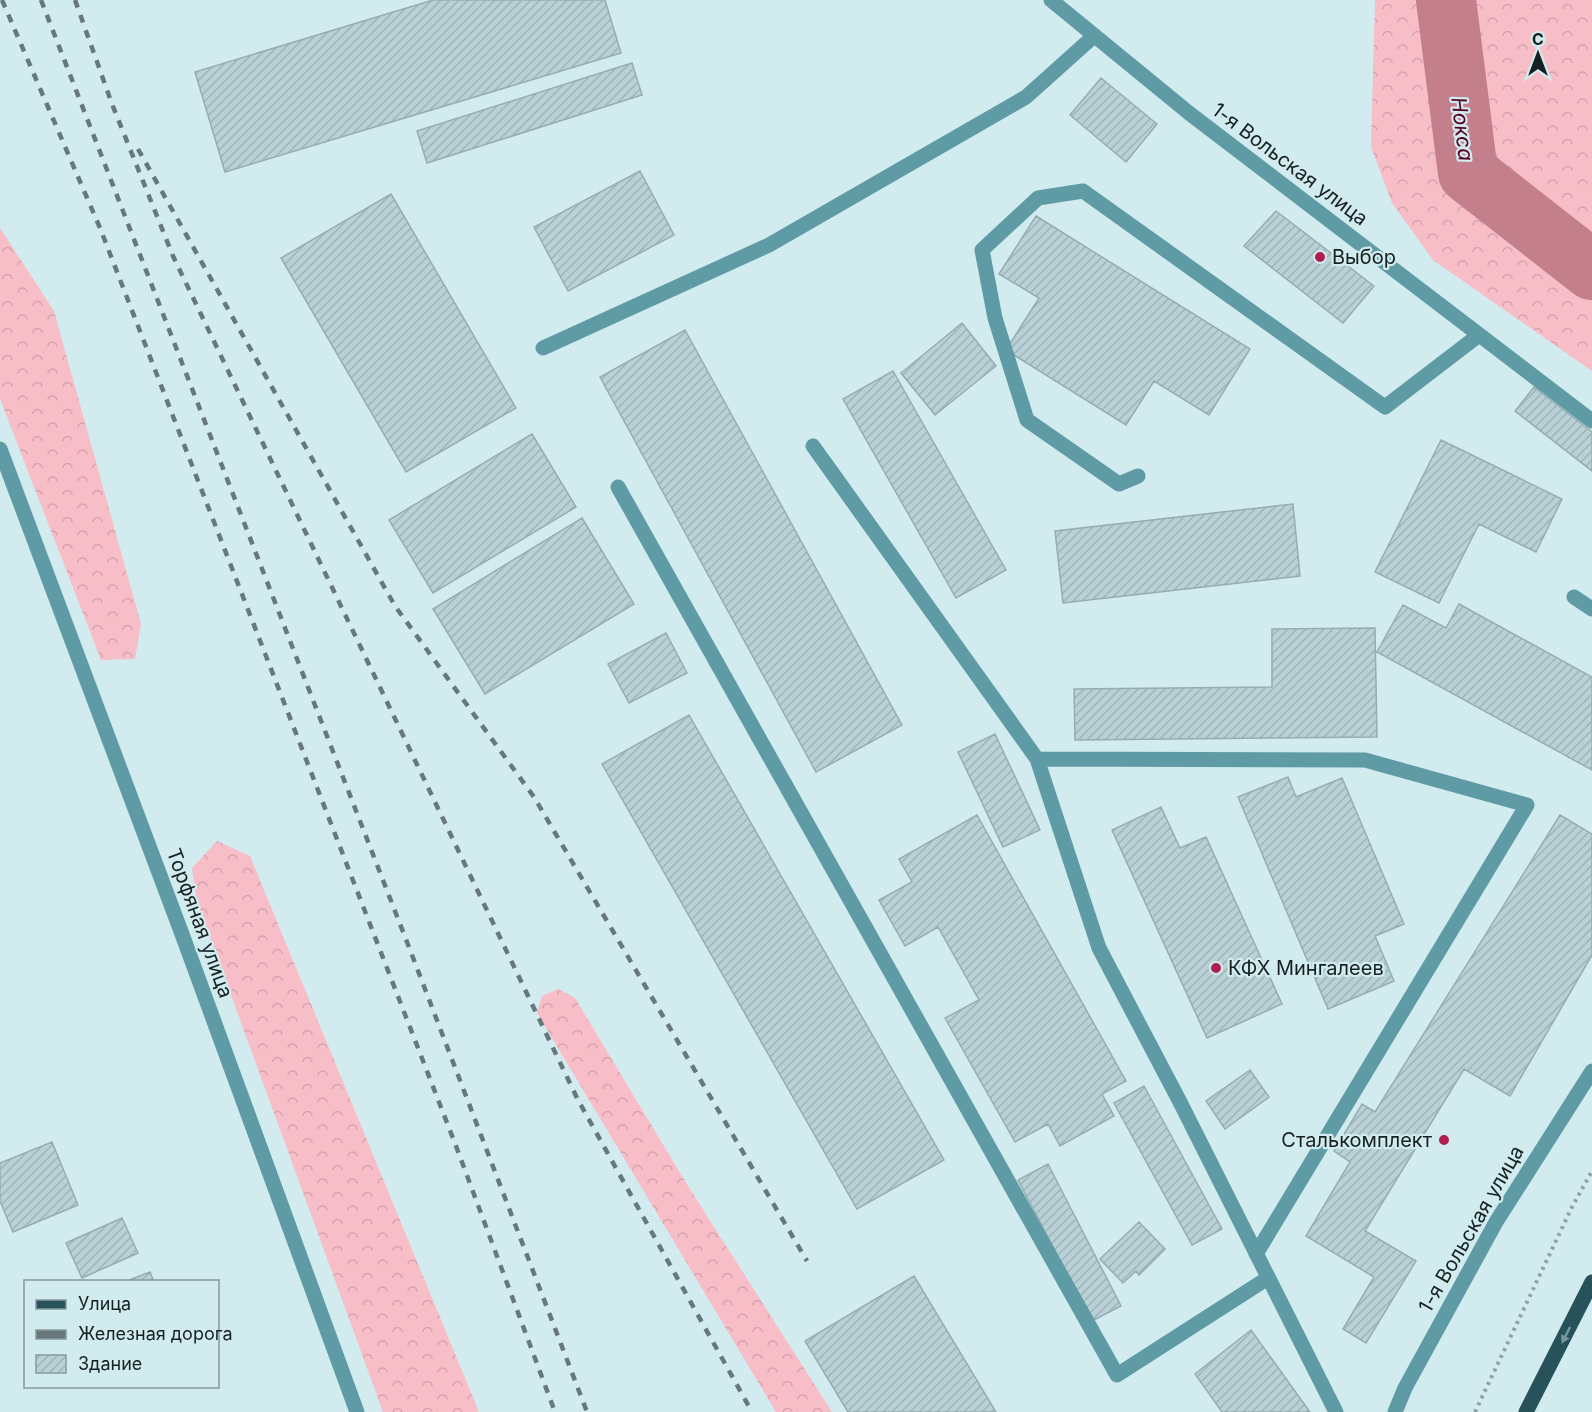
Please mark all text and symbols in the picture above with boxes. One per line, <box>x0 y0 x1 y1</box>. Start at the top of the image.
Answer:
north arrow <box>1508 24 1568 84</box>
text: С <box>1532 29 1544 49</box>
water label: Нокса <box>1446 96 1479 162</box>
street label: 1-я Вольская улица <box>1207 98 1373 230</box>
place label: Выбор <box>1332 245 1396 269</box>
marker: Выбор <box>1313 250 1327 264</box>
street label: Торфяная улица <box>162 845 238 1001</box>
place label: КФХ Мингалеев <box>1228 956 1384 980</box>
marker: КФХ Мингалеев <box>1209 961 1223 975</box>
place label: Сталькомплект <box>1281 1128 1433 1152</box>
marker: Сталькомплект <box>1437 1133 1451 1147</box>
street label: 1-я Вольская улица <box>1413 1141 1529 1317</box>
legend <box>24 1280 219 1388</box>
text: Улица <box>78 1293 131 1314</box>
text: Железная дорога <box>78 1323 233 1344</box>
one-way arrow <box>1561 1326 1570 1343</box>
text: Здание <box>78 1353 142 1374</box>

